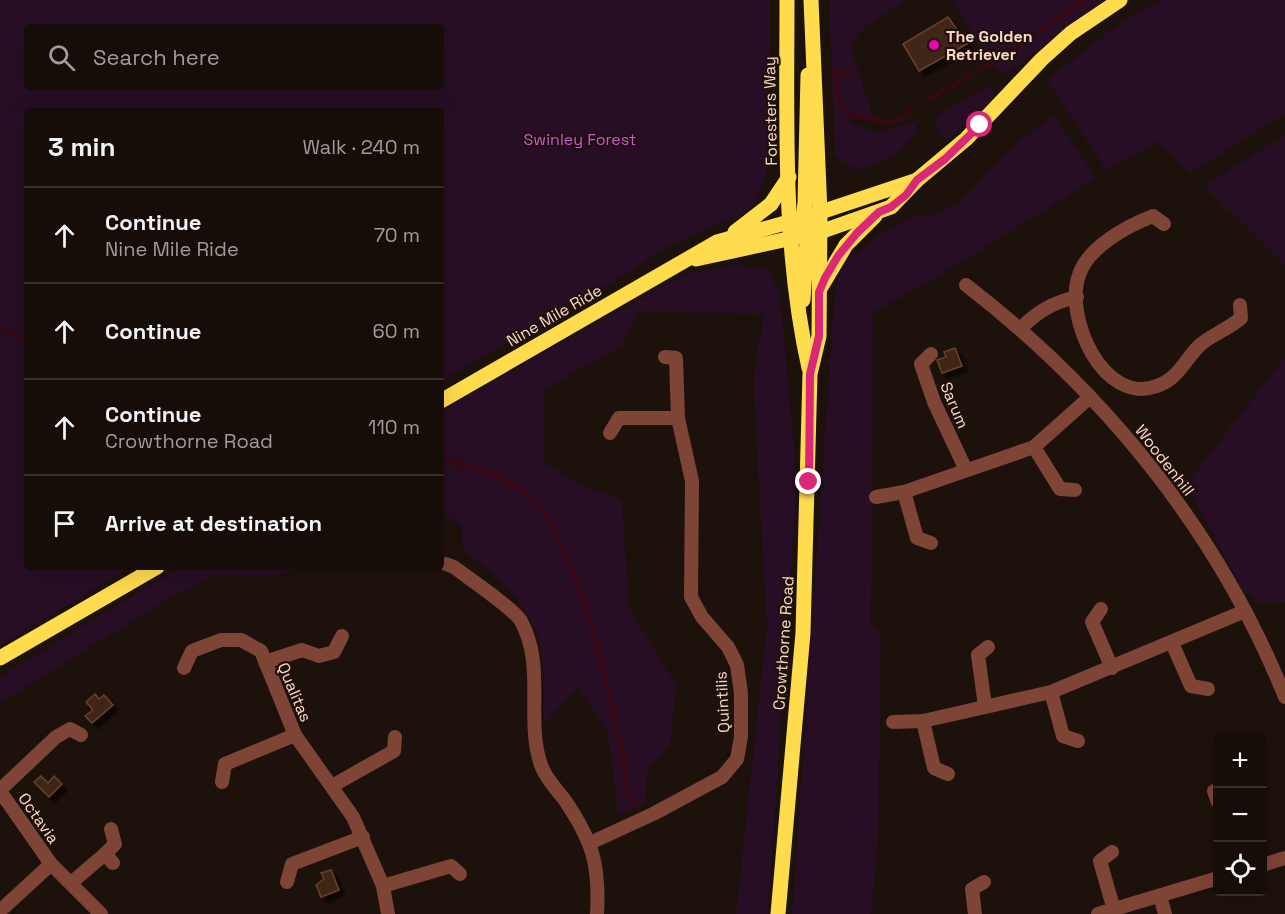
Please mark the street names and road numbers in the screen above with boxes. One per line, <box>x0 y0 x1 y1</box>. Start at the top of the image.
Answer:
street label: Foresters Way <box>759 56 782 166</box>
street label: Nine Mile Ride <box>503 280 606 351</box>
street label: Sarum <box>935 379 974 432</box>
street label: Woodenhill <box>1130 420 1199 500</box>
street label: Crowthorne Road <box>768 575 799 711</box>
street label: Qualitas <box>273 659 316 725</box>
street label: Quintilis <box>710 671 735 733</box>
street label: Octavia <box>13 789 64 848</box>

